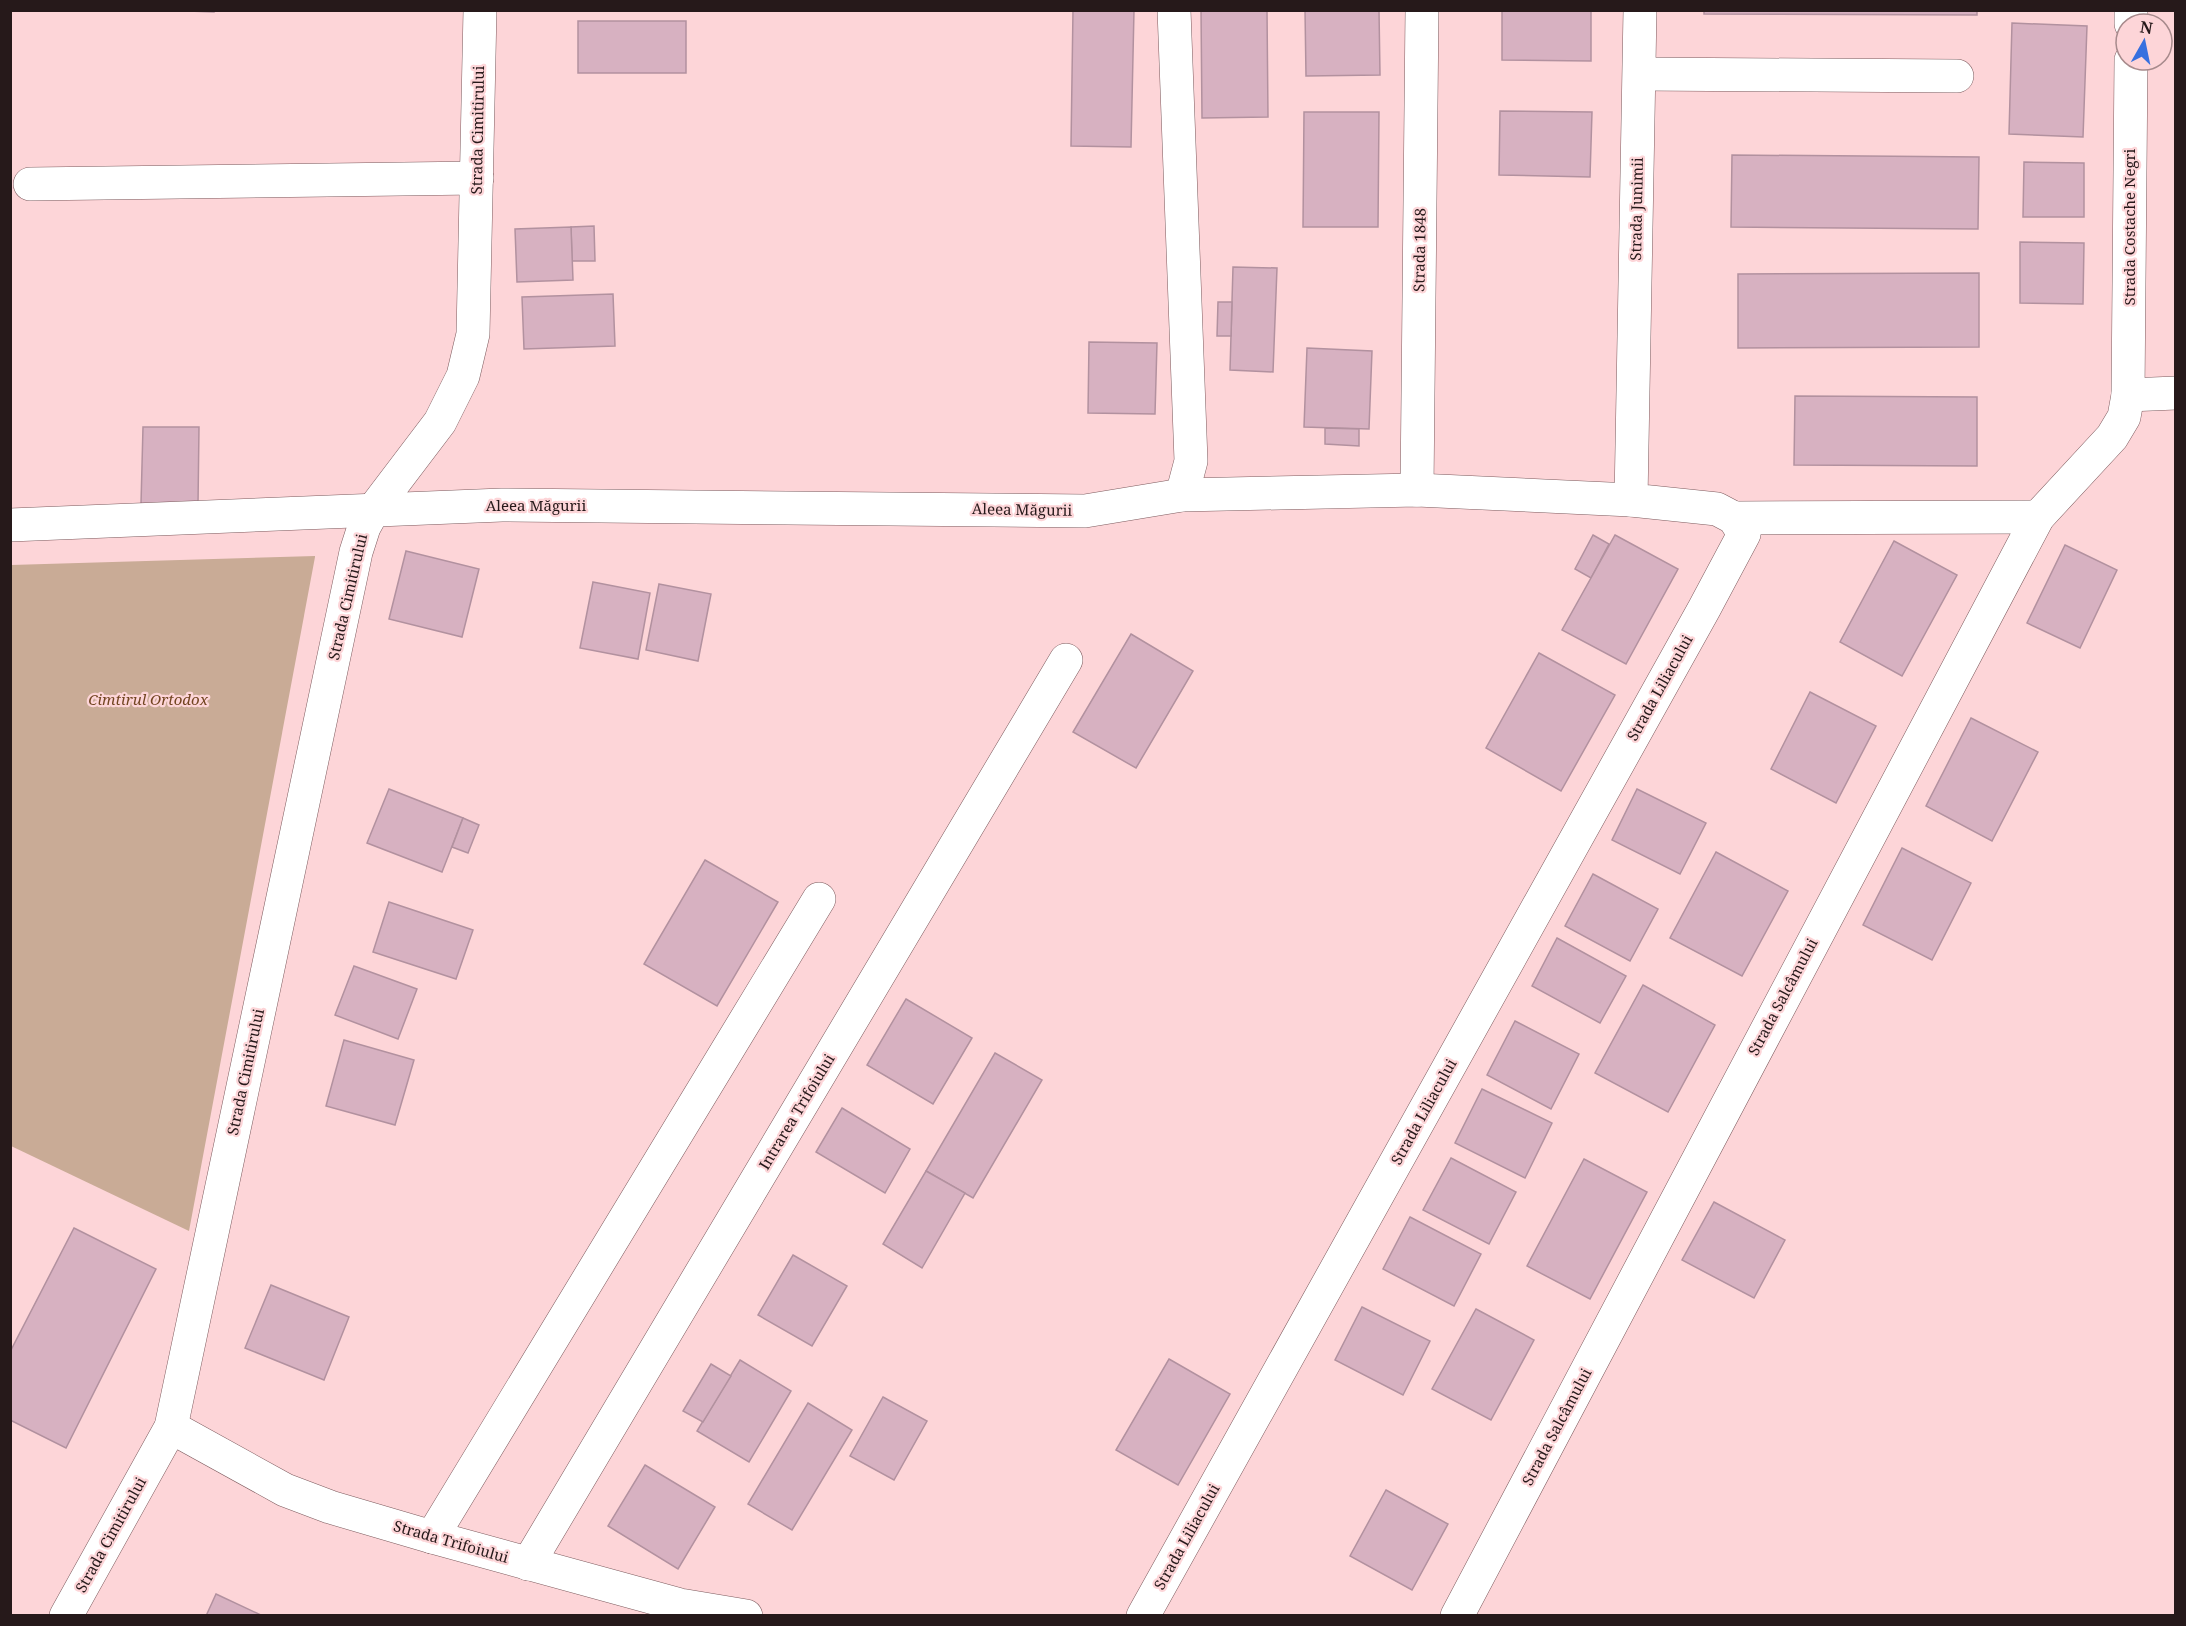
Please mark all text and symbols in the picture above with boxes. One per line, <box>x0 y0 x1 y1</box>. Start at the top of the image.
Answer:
north arrow <box>2114 12 2174 72</box>
text: N <box>2138 15 2155 39</box>
street label: Strada Cimitirului <box>466 65 488 195</box>
street label: Strada Costache Negri <box>2119 148 2139 305</box>
street label: Strada Junimii <box>1625 157 1647 261</box>
street label: Strada 1848 <box>1408 208 1430 292</box>
street label: Aleea Măgurii <box>486 495 586 515</box>
street label: Aleea Măgurii <box>972 498 1073 520</box>
street label: Strada Cimitirului <box>323 532 371 662</box>
street label: Strada Liliacului <box>1622 631 1697 744</box>
park label: Cimtirul Ortodox <box>88 689 209 709</box>
street label: Strada Salcâmului <box>1743 934 1822 1059</box>
street label: Strada Cimitirului <box>222 1007 268 1137</box>
street label: Intrarea Trifoiului <box>754 1050 839 1173</box>
street label: Strada Liliacului <box>1386 1055 1461 1168</box>
street label: Strada Salcâmului <box>1517 1364 1596 1489</box>
street label: Strada Cimitirului <box>70 1473 150 1596</box>
street label: Strada Liliacului <box>1149 1480 1224 1593</box>
street label: Strada Trifoiului <box>391 1515 511 1567</box>

